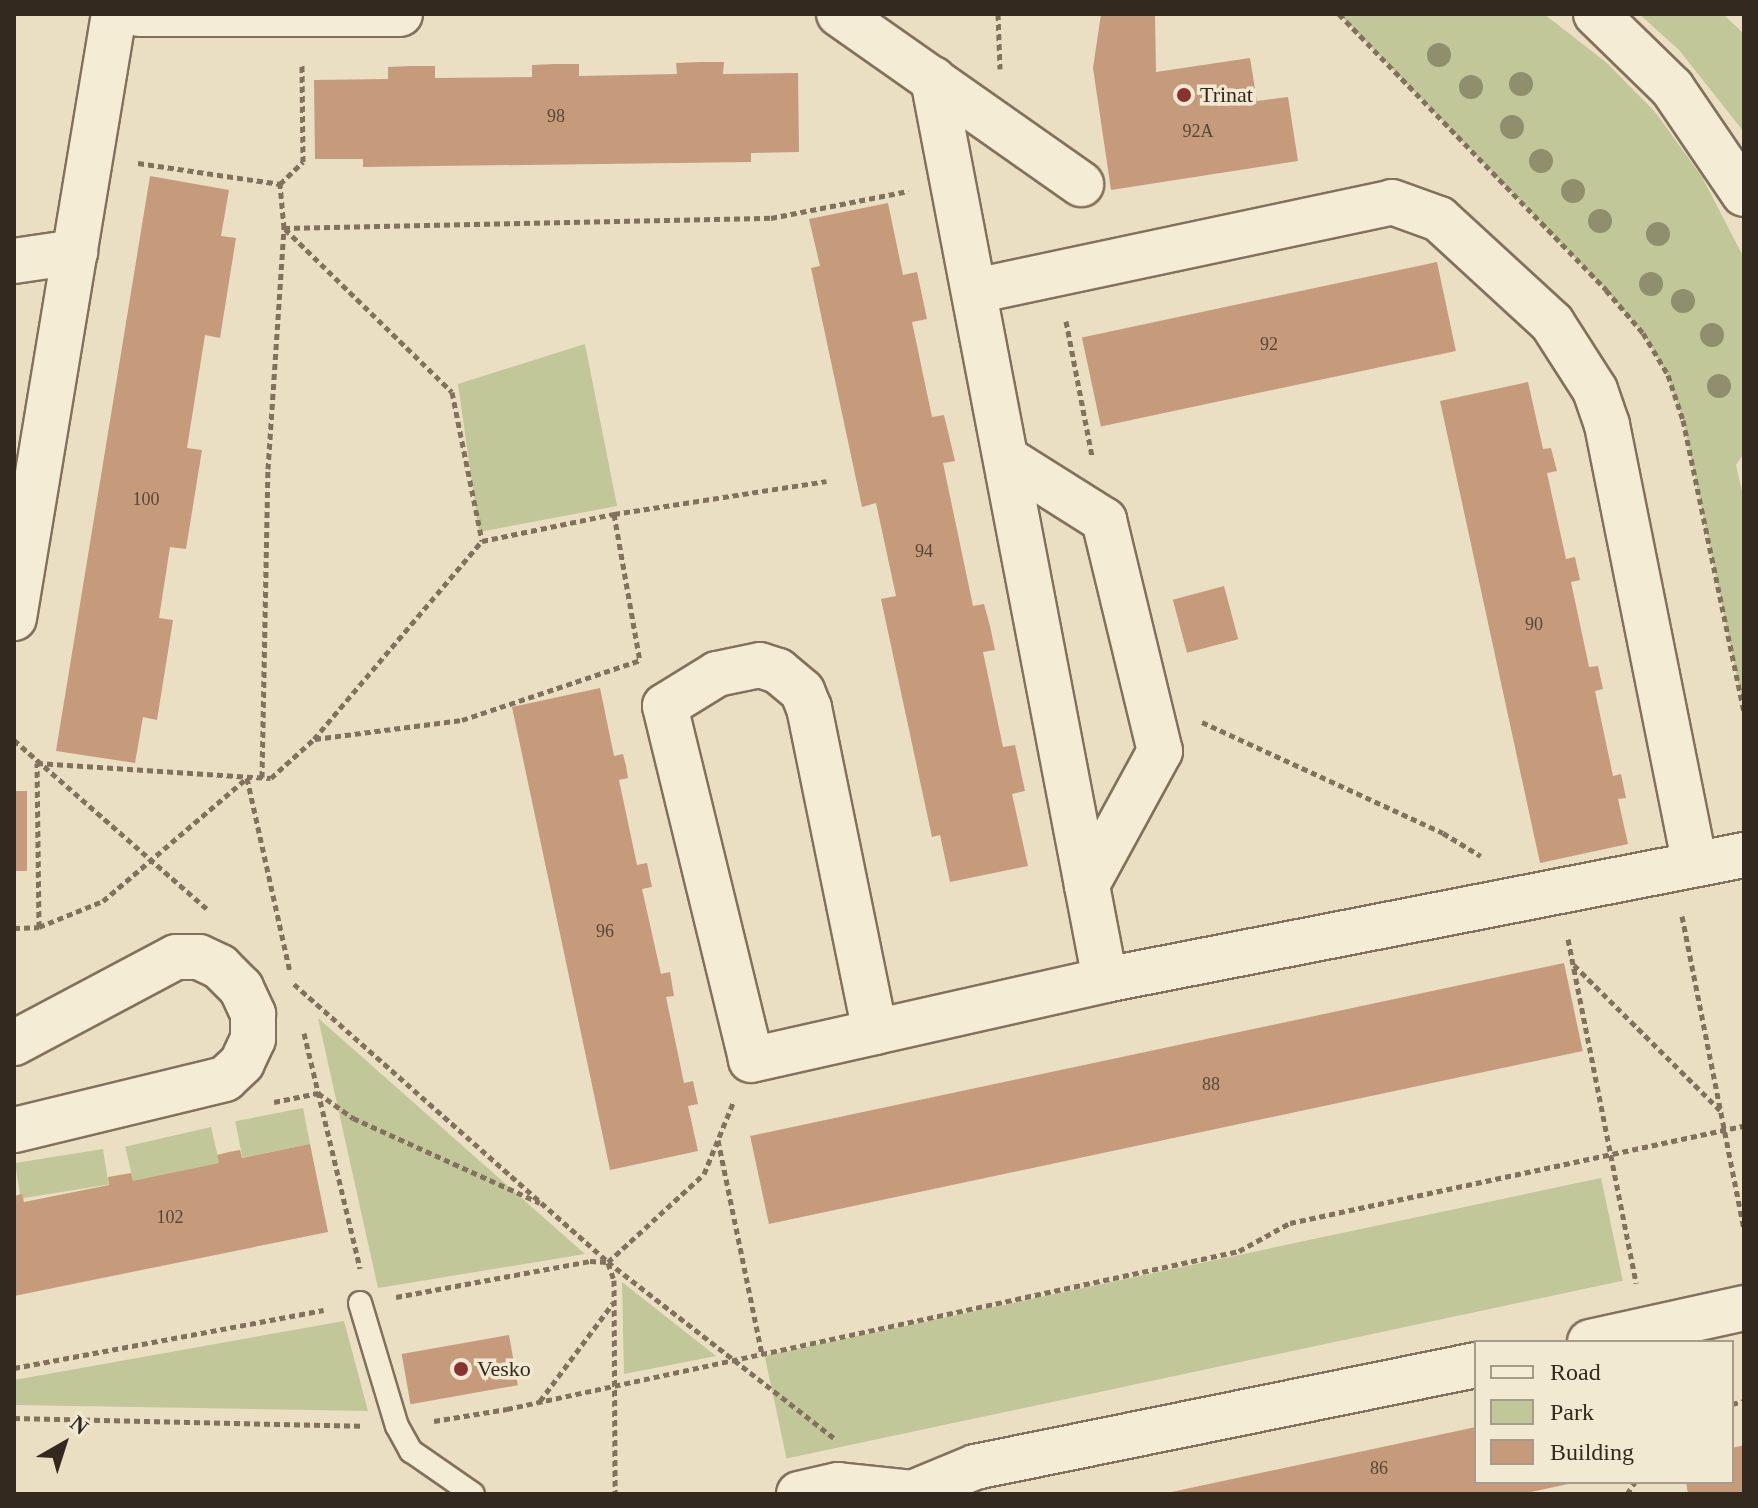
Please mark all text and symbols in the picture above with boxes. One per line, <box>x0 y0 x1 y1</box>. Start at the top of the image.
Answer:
place label: Trinat <box>1200 82 1253 108</box>
marker: Trinat <box>1175 86 1193 104</box>
house number: 98 <box>547 105 565 127</box>
house number: 92A <box>1183 120 1213 142</box>
house number: 92 <box>1260 333 1278 355</box>
house number: 100 <box>132 488 160 510</box>
house number: 94 <box>915 540 933 562</box>
house number: 90 <box>1525 613 1543 635</box>
house number: 96 <box>596 920 614 942</box>
house number: 88 <box>1202 1073 1220 1095</box>
house number: 102 <box>156 1206 184 1228</box>
legend <box>1474 1340 1734 1484</box>
place label: Vesko <box>477 1356 531 1382</box>
text: Road <box>1550 1359 1601 1385</box>
marker: Vesko <box>452 1360 470 1378</box>
text: Park <box>1550 1399 1594 1425</box>
north arrow <box>24 1404 104 1484</box>
text: N <box>65 1410 93 1440</box>
text: Building <box>1550 1439 1634 1465</box>
house number: 86 <box>1370 1457 1388 1479</box>

